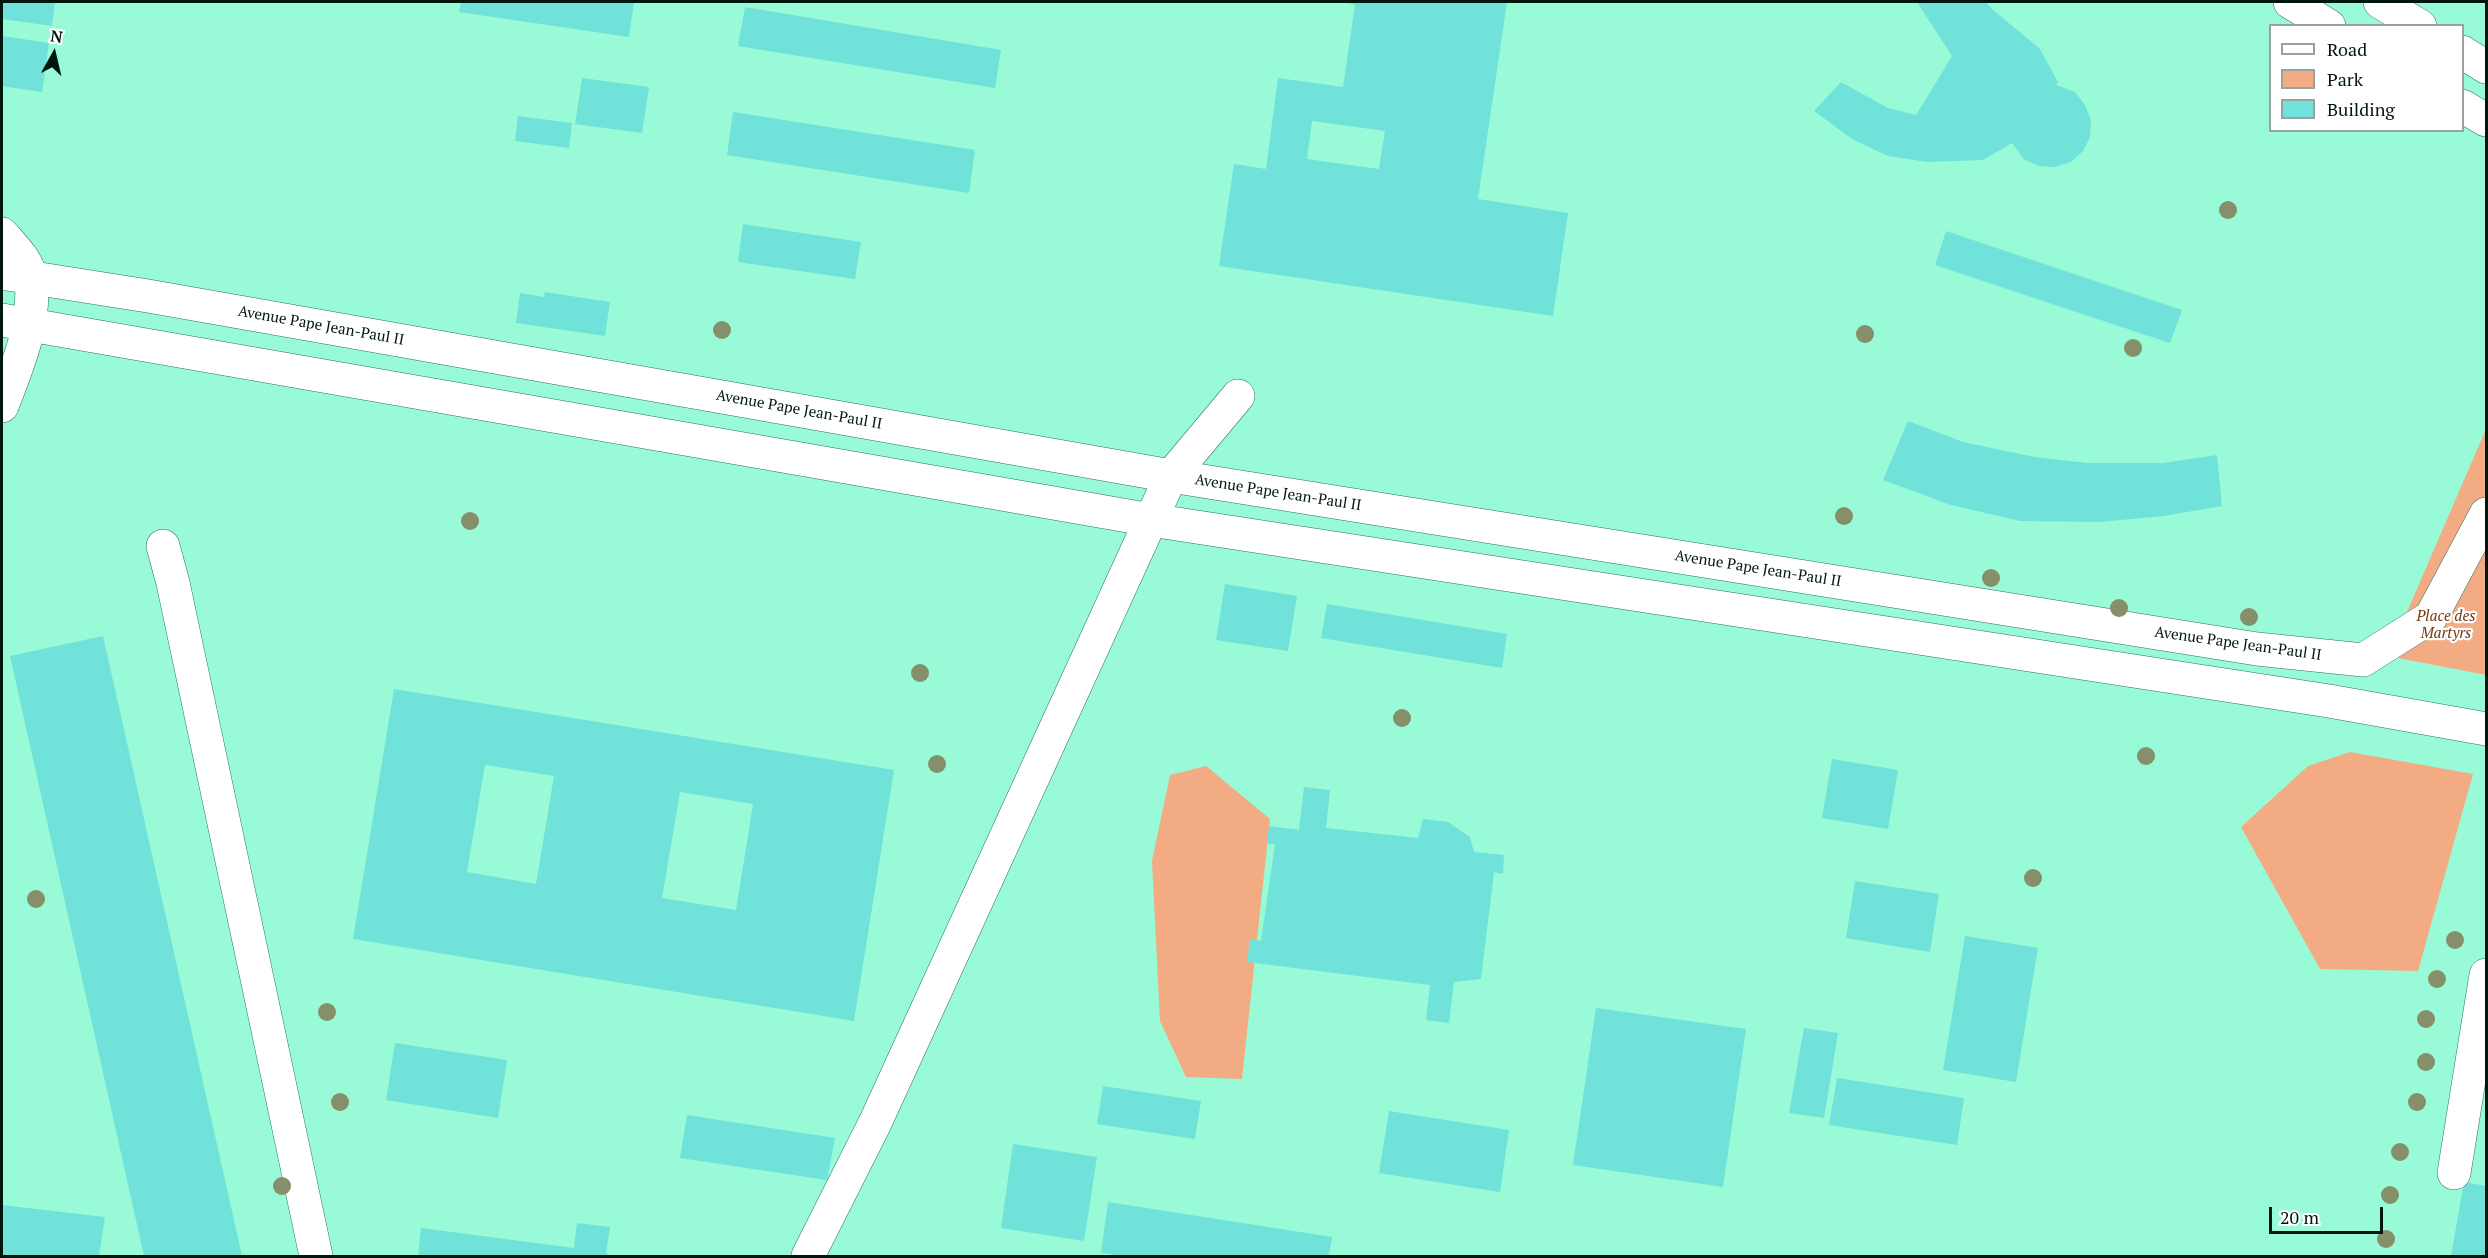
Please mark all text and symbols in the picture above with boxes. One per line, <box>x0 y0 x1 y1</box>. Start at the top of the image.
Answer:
north arrow <box>24 24 84 84</box>
text: N <box>49 24 64 48</box>
legend <box>2269 24 2464 132</box>
text: Road <box>2327 37 2367 61</box>
text: Park <box>2327 67 2363 91</box>
text: Building <box>2327 97 2395 121</box>
street label: Avenue Pape Jean-Paul II <box>237 303 405 349</box>
street label: Avenue Pape Jean-Paul II <box>715 387 883 433</box>
street label: Avenue Pape Jean-Paul II <box>1193 471 1363 515</box>
street label: Avenue Pape Jean-Paul II <box>1673 547 1843 591</box>
park label: Place des Martyrs <box>2417 608 2475 643</box>
street label: Avenue Pape Jean-Paul II <box>2153 623 2323 665</box>
scale bar <box>2272 1195 2386 1233</box>
text: 20 m <box>2280 1205 2319 1229</box>

